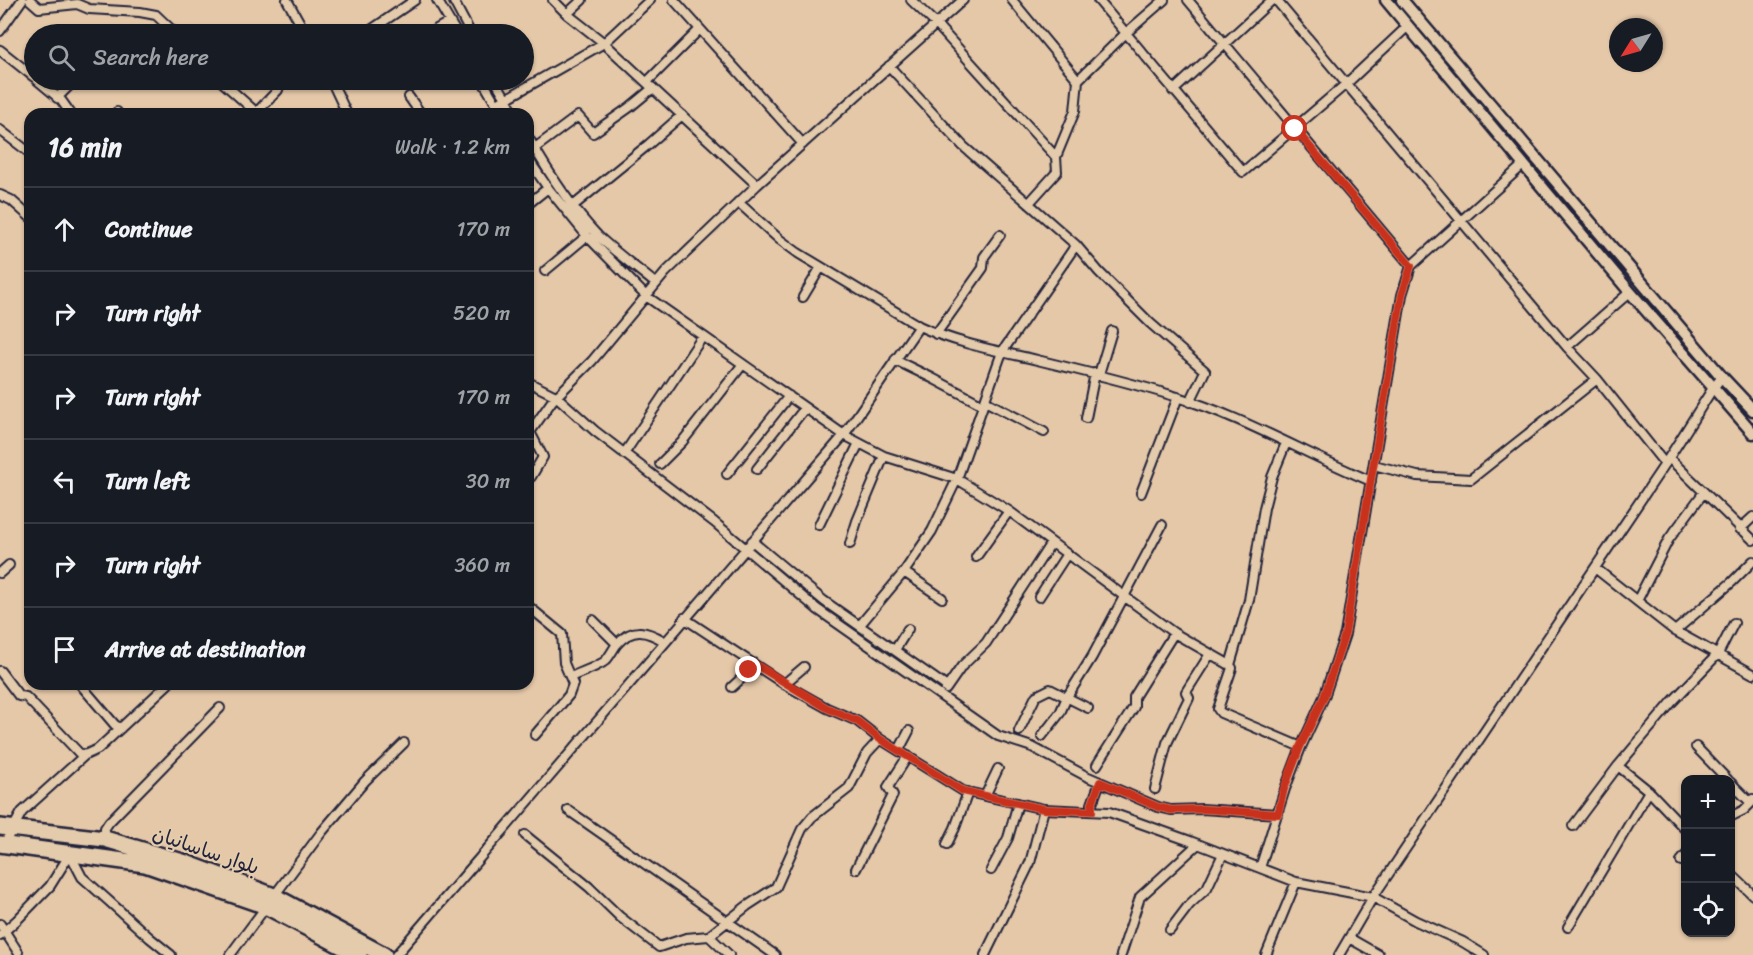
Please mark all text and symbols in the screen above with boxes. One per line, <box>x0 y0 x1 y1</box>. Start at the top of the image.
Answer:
north arrow <box>1609 18 1663 72</box>
search box <box>24 24 534 90</box>
text: Search here <box>93 38 209 77</box>
icon: search <box>45 41 78 74</box>
route start <box>1281 115 1307 141</box>
text: 16 min <box>48 124 122 170</box>
text: Walk · 1.2 km <box>395 130 510 165</box>
text: Continue <box>105 210 193 249</box>
text: 170 m <box>457 212 510 247</box>
icon: ahead <box>48 213 81 246</box>
text: Turn right <box>105 294 200 333</box>
text: 520 m <box>453 296 510 331</box>
icon: right <box>48 297 81 330</box>
text: Turn right <box>105 378 200 417</box>
text: 170 m <box>457 380 510 415</box>
icon: right <box>48 381 81 414</box>
text: Turn left <box>105 462 190 501</box>
text: 30 m <box>466 464 510 499</box>
icon: left <box>48 465 81 498</box>
text: Turn right <box>105 546 200 585</box>
text: 360 m <box>454 548 510 583</box>
icon: right <box>48 549 81 582</box>
text: Arrive at destination <box>105 630 306 669</box>
icon: arrive <box>48 633 81 666</box>
route end <box>735 656 761 682</box>
map controls <box>1681 775 1735 937</box>
button: + <box>1681 775 1735 829</box>
street label: بلوار ساسانیان <box>148 816 264 885</box>
button: − <box>1681 829 1735 883</box>
button: locate <box>1681 883 1735 937</box>

